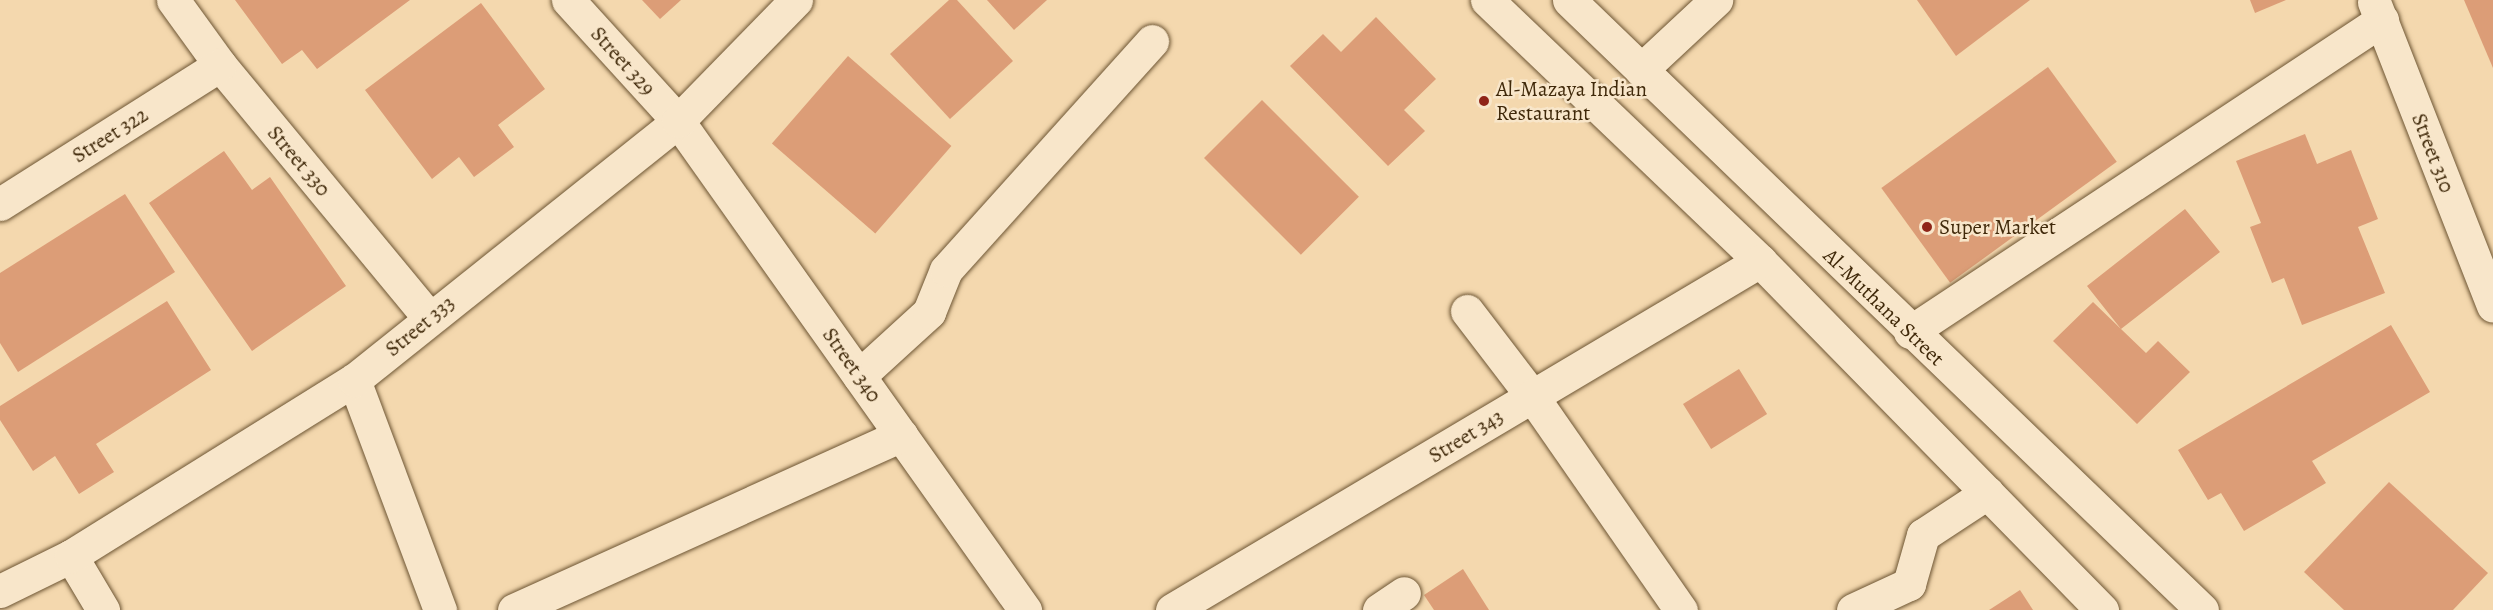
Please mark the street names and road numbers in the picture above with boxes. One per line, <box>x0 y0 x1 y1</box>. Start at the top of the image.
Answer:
street label: Street 329 <box>586 21 660 101</box>
street label: Street 322 <box>68 102 152 168</box>
street label: Street 310 <box>2406 110 2460 196</box>
street label: Street 330 <box>262 121 336 201</box>
street label: Al-Muthana Street <box>1818 243 1950 371</box>
street label: Street 333 <box>380 290 460 362</box>
street label: Street 340 <box>817 323 887 407</box>
street label: Street 343 <box>1424 404 1508 468</box>

